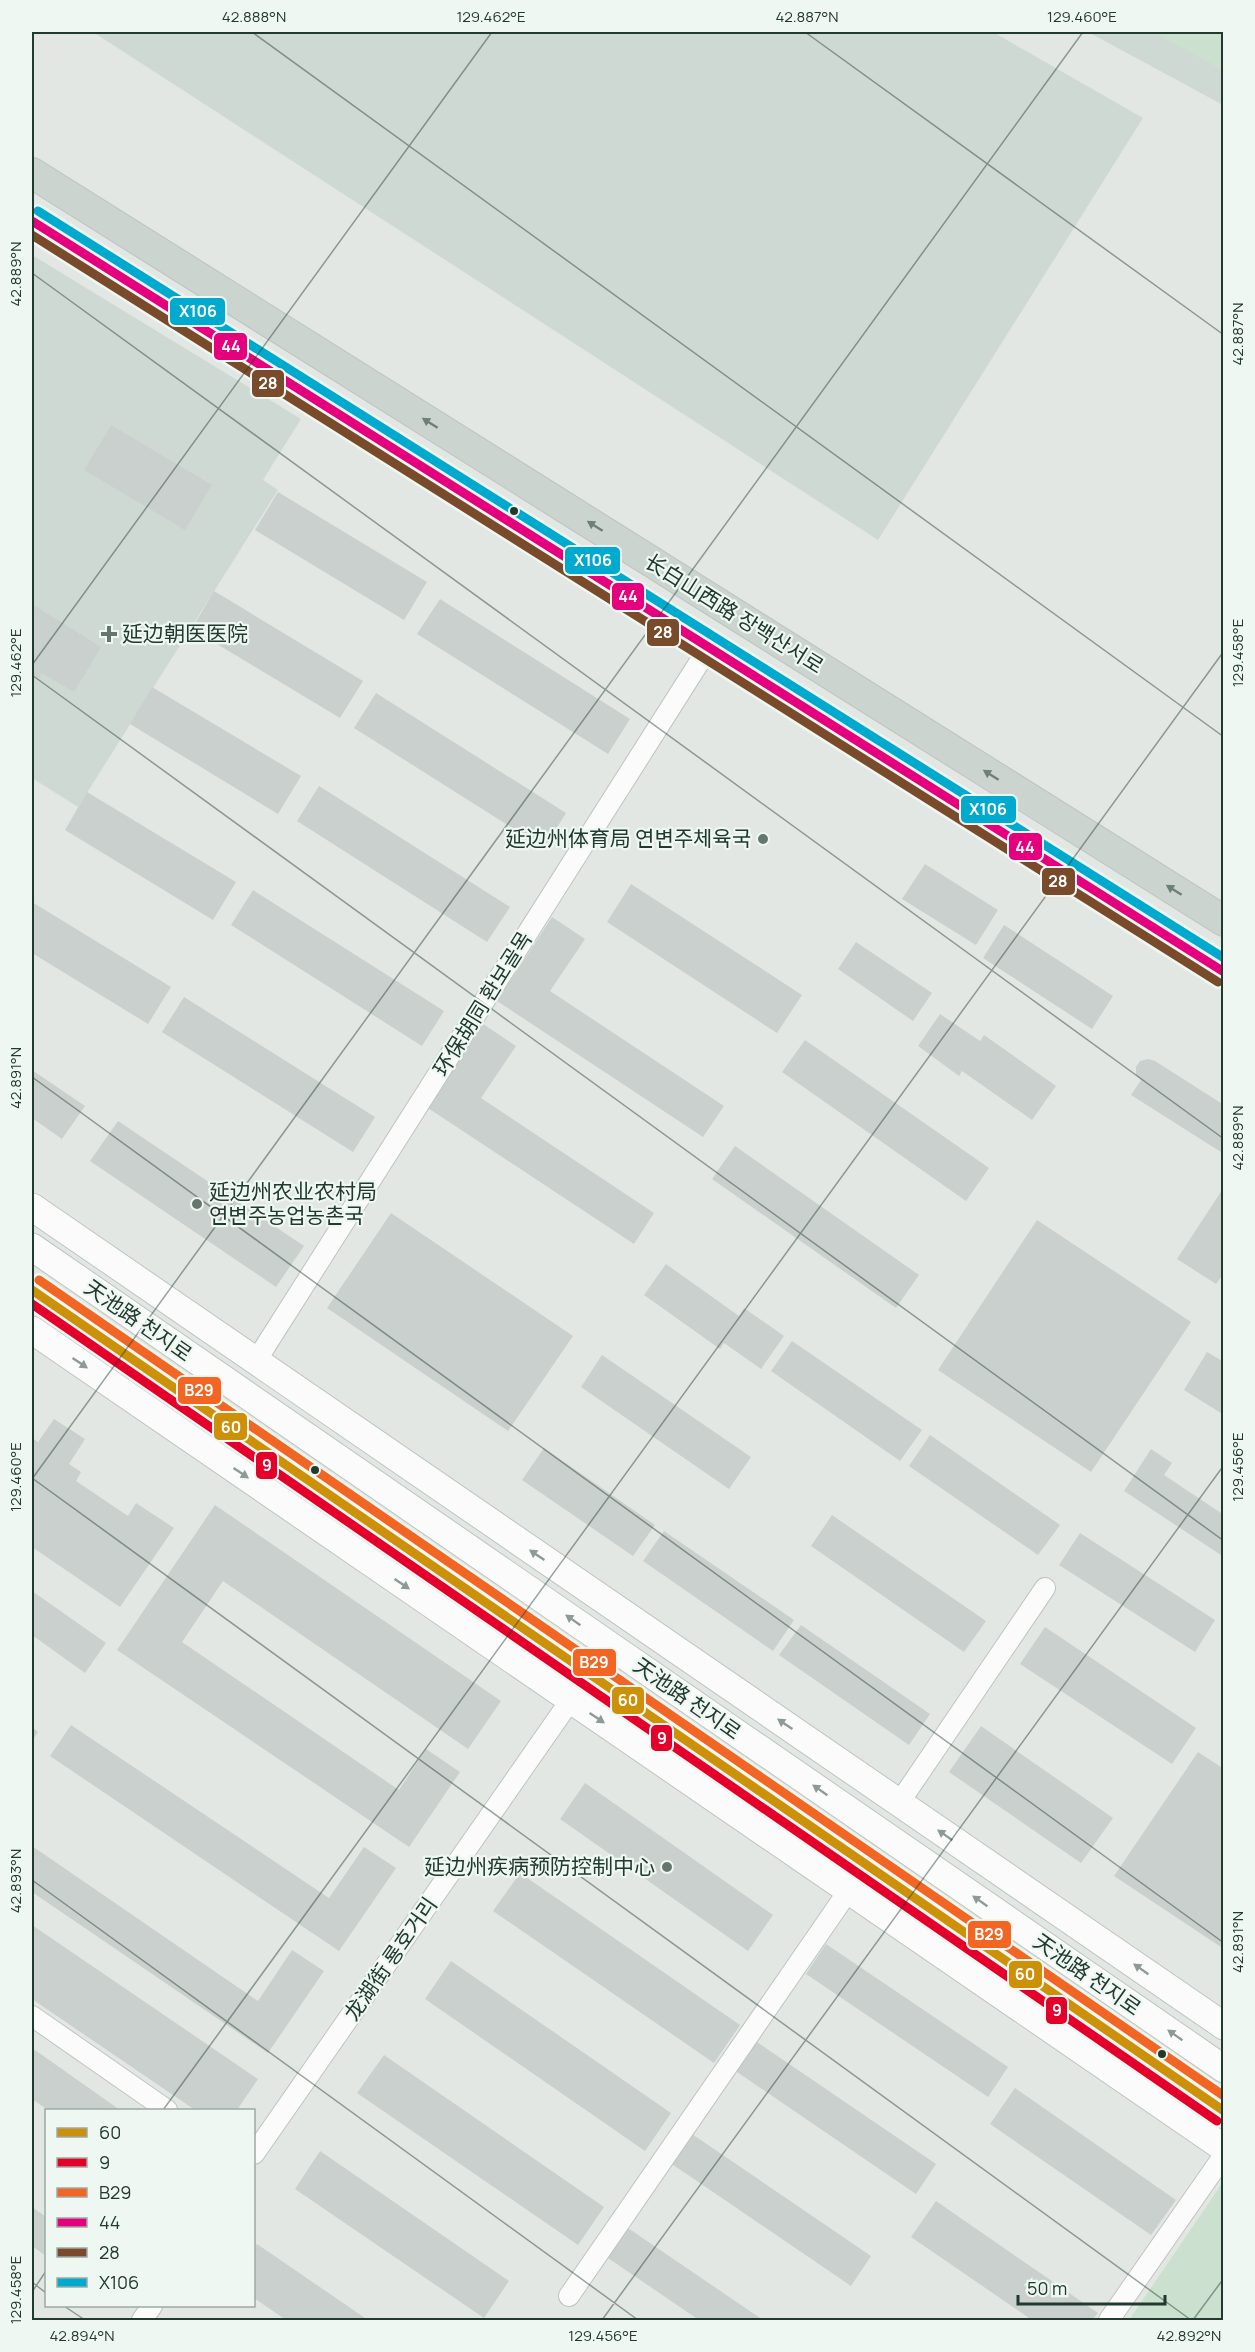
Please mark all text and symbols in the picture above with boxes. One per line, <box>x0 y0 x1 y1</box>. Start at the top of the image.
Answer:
text: 42.888°N <box>222 6 286 27</box>
text: 129.462°E <box>456 6 526 27</box>
text: 42.887°N <box>775 6 839 27</box>
text: 129.460°E <box>1047 6 1117 27</box>
text: 42.889°N <box>5 242 26 306</box>
line badge: X106 <box>169 297 226 326</box>
text: X106 <box>179 300 217 322</box>
text: 42.887°N <box>1227 302 1248 366</box>
line badge: 44 <box>213 332 248 361</box>
text: 44 <box>221 335 241 357</box>
line badge: 28 <box>251 369 285 398</box>
text: 28 <box>258 372 278 394</box>
one-way arrow <box>421 417 438 428</box>
unlabelled marker <box>508 505 520 517</box>
one-way arrow <box>587 521 603 532</box>
line badge: X106 <box>564 546 621 575</box>
street label: 长白山西路 장백산서로 <box>640 547 829 680</box>
text: X106 <box>574 549 612 571</box>
line badge: 44 <box>611 582 645 611</box>
text: 44 <box>618 585 638 607</box>
line badge: 28 <box>646 618 680 647</box>
place label: 延边朝医医院 <box>122 619 248 647</box>
text: 129.458°E <box>1227 619 1248 687</box>
text: 28 <box>653 621 673 643</box>
marker: 延边朝医医院 <box>100 625 118 643</box>
text: 129.462°E <box>5 628 26 698</box>
one-way arrow <box>983 770 999 781</box>
line badge: X106 <box>960 795 1017 824</box>
text: X106 <box>969 798 1007 820</box>
place label: 延边州体育局 연변주체육국 <box>505 824 751 852</box>
marker: 延边州体育局 연변주체육국 <box>756 832 770 846</box>
line badge: 44 <box>1008 832 1043 861</box>
text: 44 <box>1015 836 1035 858</box>
line badge: 28 <box>1041 867 1076 896</box>
text: 28 <box>1048 870 1068 892</box>
one-way arrow <box>1166 885 1182 896</box>
street label: 环保胡同 환보골목 <box>426 926 538 1081</box>
text: 42.891°N <box>5 1047 26 1109</box>
text: 42.889°N <box>1227 1106 1248 1170</box>
place label: 延边州农业农村局 연변주농업농촌국 <box>209 1177 377 1229</box>
marker: 延边州农业农村局 연변주농업농촌국 <box>190 1197 204 1211</box>
street label: 天池路 천지로 <box>79 1273 198 1368</box>
one-way arrow <box>71 1357 87 1369</box>
line badge: B29 <box>177 1376 222 1405</box>
text: B29 <box>184 1379 214 1401</box>
line badge: 60 <box>213 1412 248 1441</box>
text: 60 <box>221 1416 241 1438</box>
text: 129.456°E <box>1227 1432 1248 1502</box>
text: 129.460°E <box>5 1442 26 1512</box>
line badge: 9 <box>255 1451 278 1480</box>
text: 9 <box>262 1454 272 1476</box>
unlabelled marker <box>309 1464 321 1476</box>
one-way arrow <box>232 1468 249 1479</box>
one-way arrow <box>529 1549 546 1560</box>
one-way arrow <box>393 1578 409 1590</box>
one-way arrow <box>565 1614 581 1626</box>
line badge: B29 <box>572 1648 617 1677</box>
text: B29 <box>579 1651 609 1673</box>
street label: 天池路 천지로 <box>628 1651 747 1746</box>
line badge: 60 <box>611 1686 645 1715</box>
text: 60 <box>618 1689 638 1711</box>
one-way arrow <box>589 1712 605 1723</box>
one-way arrow <box>777 1718 793 1730</box>
line badge: 9 <box>650 1724 673 1752</box>
text: 9 <box>657 1727 667 1749</box>
one-way arrow <box>812 1784 828 1796</box>
one-way arrow <box>938 1829 954 1841</box>
text: 42.893°N <box>5 1849 26 1913</box>
place label: 延边州疾病预防控制中心 <box>424 1852 655 1880</box>
marker: 延边州疾病预防控制中心 <box>660 1860 674 1874</box>
street label: 龙湖街 룡호거리 <box>337 1891 443 2026</box>
one-way arrow <box>973 1895 989 1907</box>
text: 42.891°N <box>1227 1911 1248 1973</box>
line badge: B29 <box>967 1920 1012 1949</box>
text: B29 <box>974 1923 1004 1945</box>
street label: 天池路 천지로 <box>1028 1927 1147 2022</box>
line badge: 60 <box>1008 1960 1043 1989</box>
text: 60 <box>1015 1963 1035 1985</box>
one-way arrow <box>1133 1963 1149 1975</box>
line badge: 9 <box>1045 1996 1068 2025</box>
text: 9 <box>1052 1999 1062 2021</box>
one-way arrow <box>1168 2029 1184 2041</box>
unlabelled marker <box>1156 2048 1168 2060</box>
legend <box>45 2109 255 2307</box>
text: 60 <box>99 2120 121 2144</box>
text: 9 <box>99 2150 110 2174</box>
text: B29 <box>99 2180 131 2204</box>
text: 44 <box>99 2210 120 2234</box>
text: 28 <box>99 2240 120 2264</box>
text: 129.458°E <box>5 2256 26 2324</box>
scale bar <box>1018 2268 1165 2306</box>
text: X106 <box>99 2270 139 2294</box>
text: 50 m <box>1027 2276 1067 2300</box>
text: 42.894°N <box>49 2325 115 2346</box>
text: 129.456°E <box>568 2325 638 2346</box>
text: 42.892°N <box>1157 2325 1221 2346</box>

